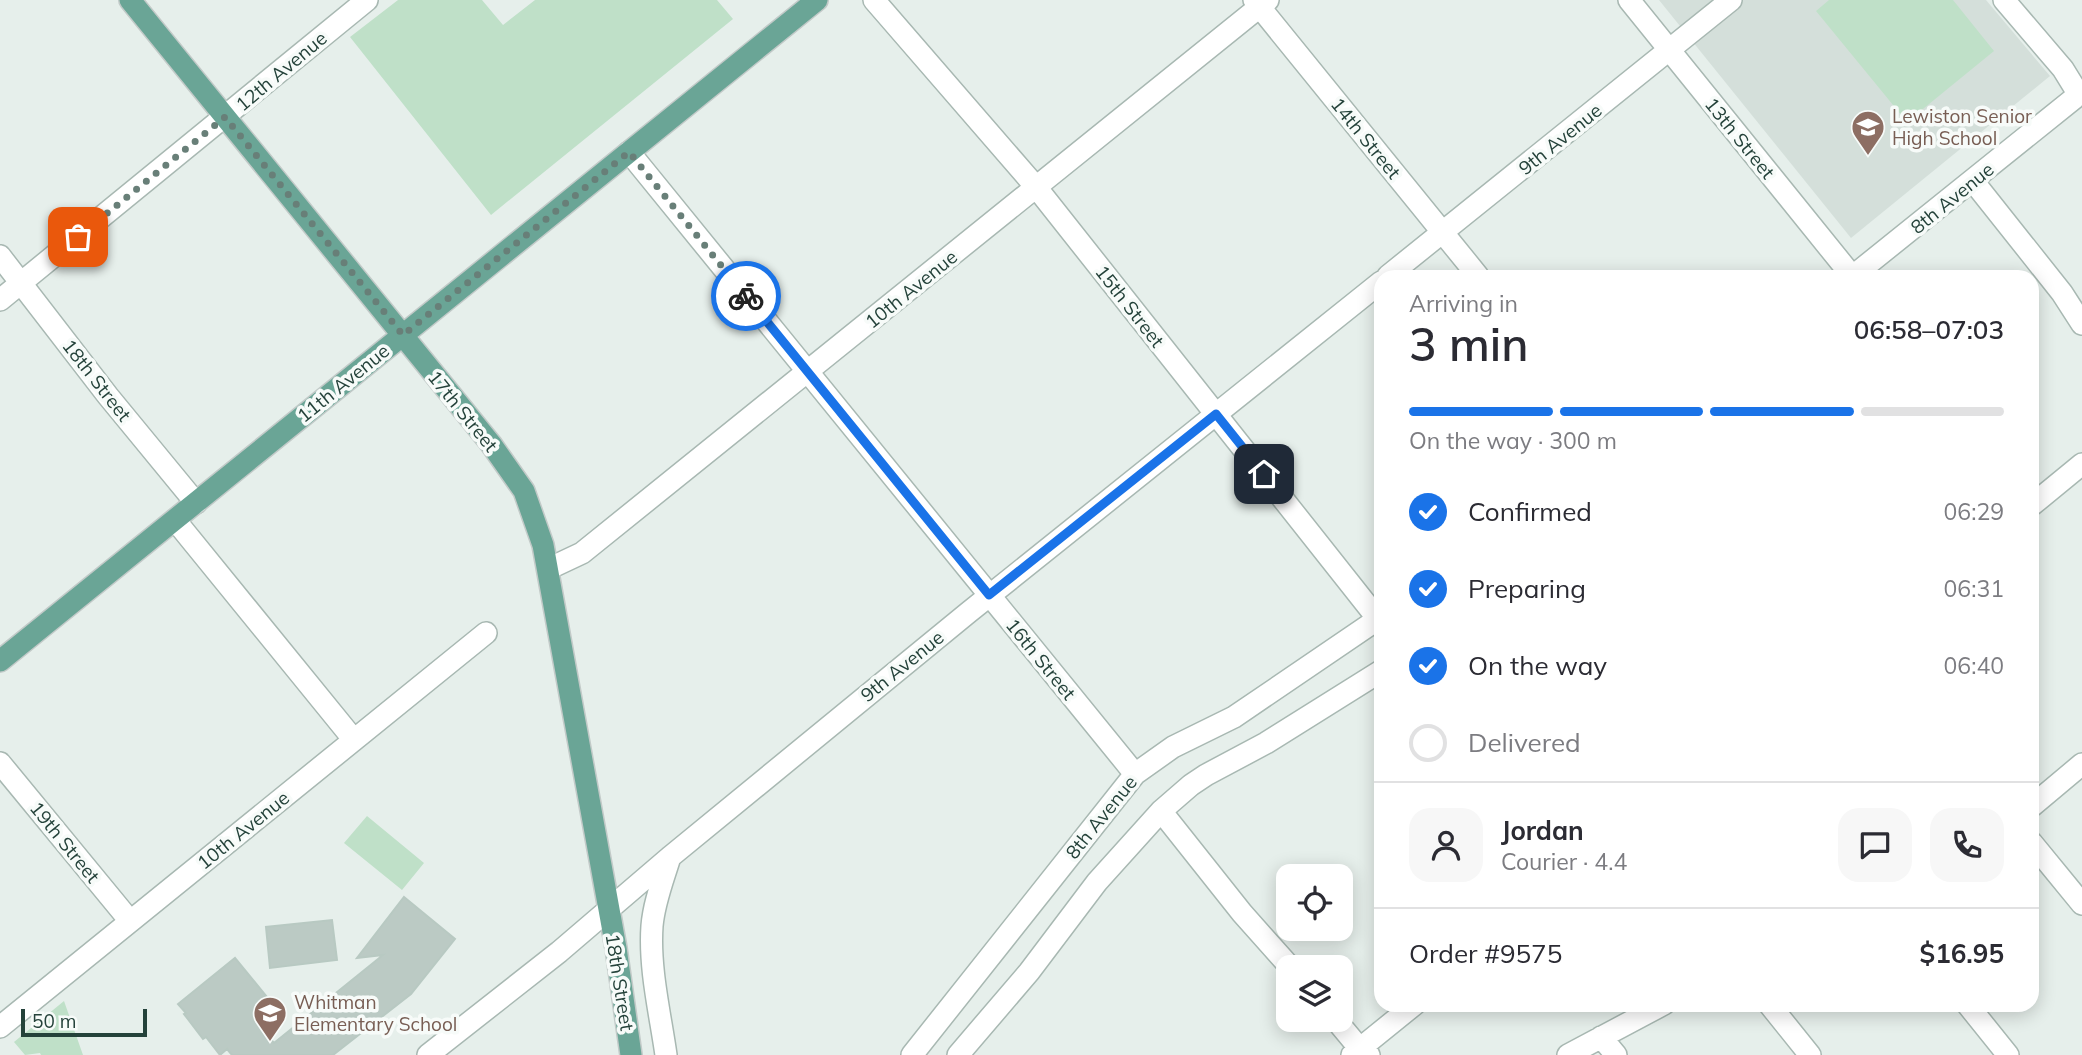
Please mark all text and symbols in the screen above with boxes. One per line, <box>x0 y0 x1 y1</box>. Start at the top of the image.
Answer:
street label: 12th Avenue <box>230 26 332 116</box>
street label: 14th Street <box>1326 92 1406 184</box>
street label: 13th Street <box>1700 92 1780 184</box>
street label: 9th Avenue <box>1513 98 1607 180</box>
place label: Lewiston Senior High School <box>1892 104 2032 150</box>
school or university icon: Lewiston Senior High School <box>1849 108 1887 157</box>
street label: 8th Avenue <box>1905 157 1999 239</box>
pin <box>48 207 108 267</box>
icon: bag <box>59 218 97 256</box>
street label: 10th Avenue <box>860 245 962 333</box>
street label: 15th Street <box>1090 260 1170 352</box>
courier <box>711 261 781 331</box>
icon: bike <box>727 277 765 315</box>
text: Arriving in <box>1409 289 1518 318</box>
text: 06:58–07:03 <box>1854 313 2004 346</box>
text: 3 min <box>1409 315 1528 373</box>
street label: 18th Street <box>57 334 137 426</box>
street label: 11th Avenue <box>292 339 394 427</box>
street label: 17th Street <box>423 365 503 457</box>
text: On the way · 300 m <box>1409 426 1617 455</box>
pin <box>1234 444 1294 504</box>
icon: home <box>1245 455 1283 493</box>
icon: check <box>1409 493 1447 531</box>
text: Confirmed <box>1468 495 1592 528</box>
text: 06:29 <box>1944 497 2004 526</box>
icon: check <box>1409 570 1447 608</box>
text: Preparing <box>1468 572 1586 605</box>
text: 06:31 <box>1944 574 2004 603</box>
street label: 16th Street <box>1001 613 1081 705</box>
street label: 9th Avenue <box>855 625 949 707</box>
icon: check <box>1409 647 1447 685</box>
text: On the way <box>1468 649 1607 682</box>
text: 06:40 <box>1944 651 2004 680</box>
text: Delivered <box>1468 726 1581 759</box>
street label: 8th Avenue <box>1060 770 1142 864</box>
street label: 10th Avenue <box>192 786 294 874</box>
street label: 19th Street <box>25 796 105 888</box>
button: person <box>1409 808 1483 882</box>
button: chat <box>1838 808 1912 882</box>
button: phone <box>1930 808 2004 882</box>
text: Jordan <box>1501 814 1584 847</box>
text: Courier · 4.4 <box>1501 847 1627 876</box>
map controls <box>1276 864 1353 1032</box>
button: locate <box>1276 864 1353 941</box>
street label: 18th Street <box>600 932 640 1033</box>
text: Order #9575 <box>1409 937 1562 970</box>
text: $16.95 <box>1920 937 2004 970</box>
button: layers <box>1276 955 1353 1032</box>
place label: Whitman Elementary School <box>294 990 457 1036</box>
school or university icon: Whitman Elementary School <box>251 994 289 1043</box>
scale bar <box>21 1006 147 1038</box>
text: 50 m <box>32 1009 76 1033</box>

